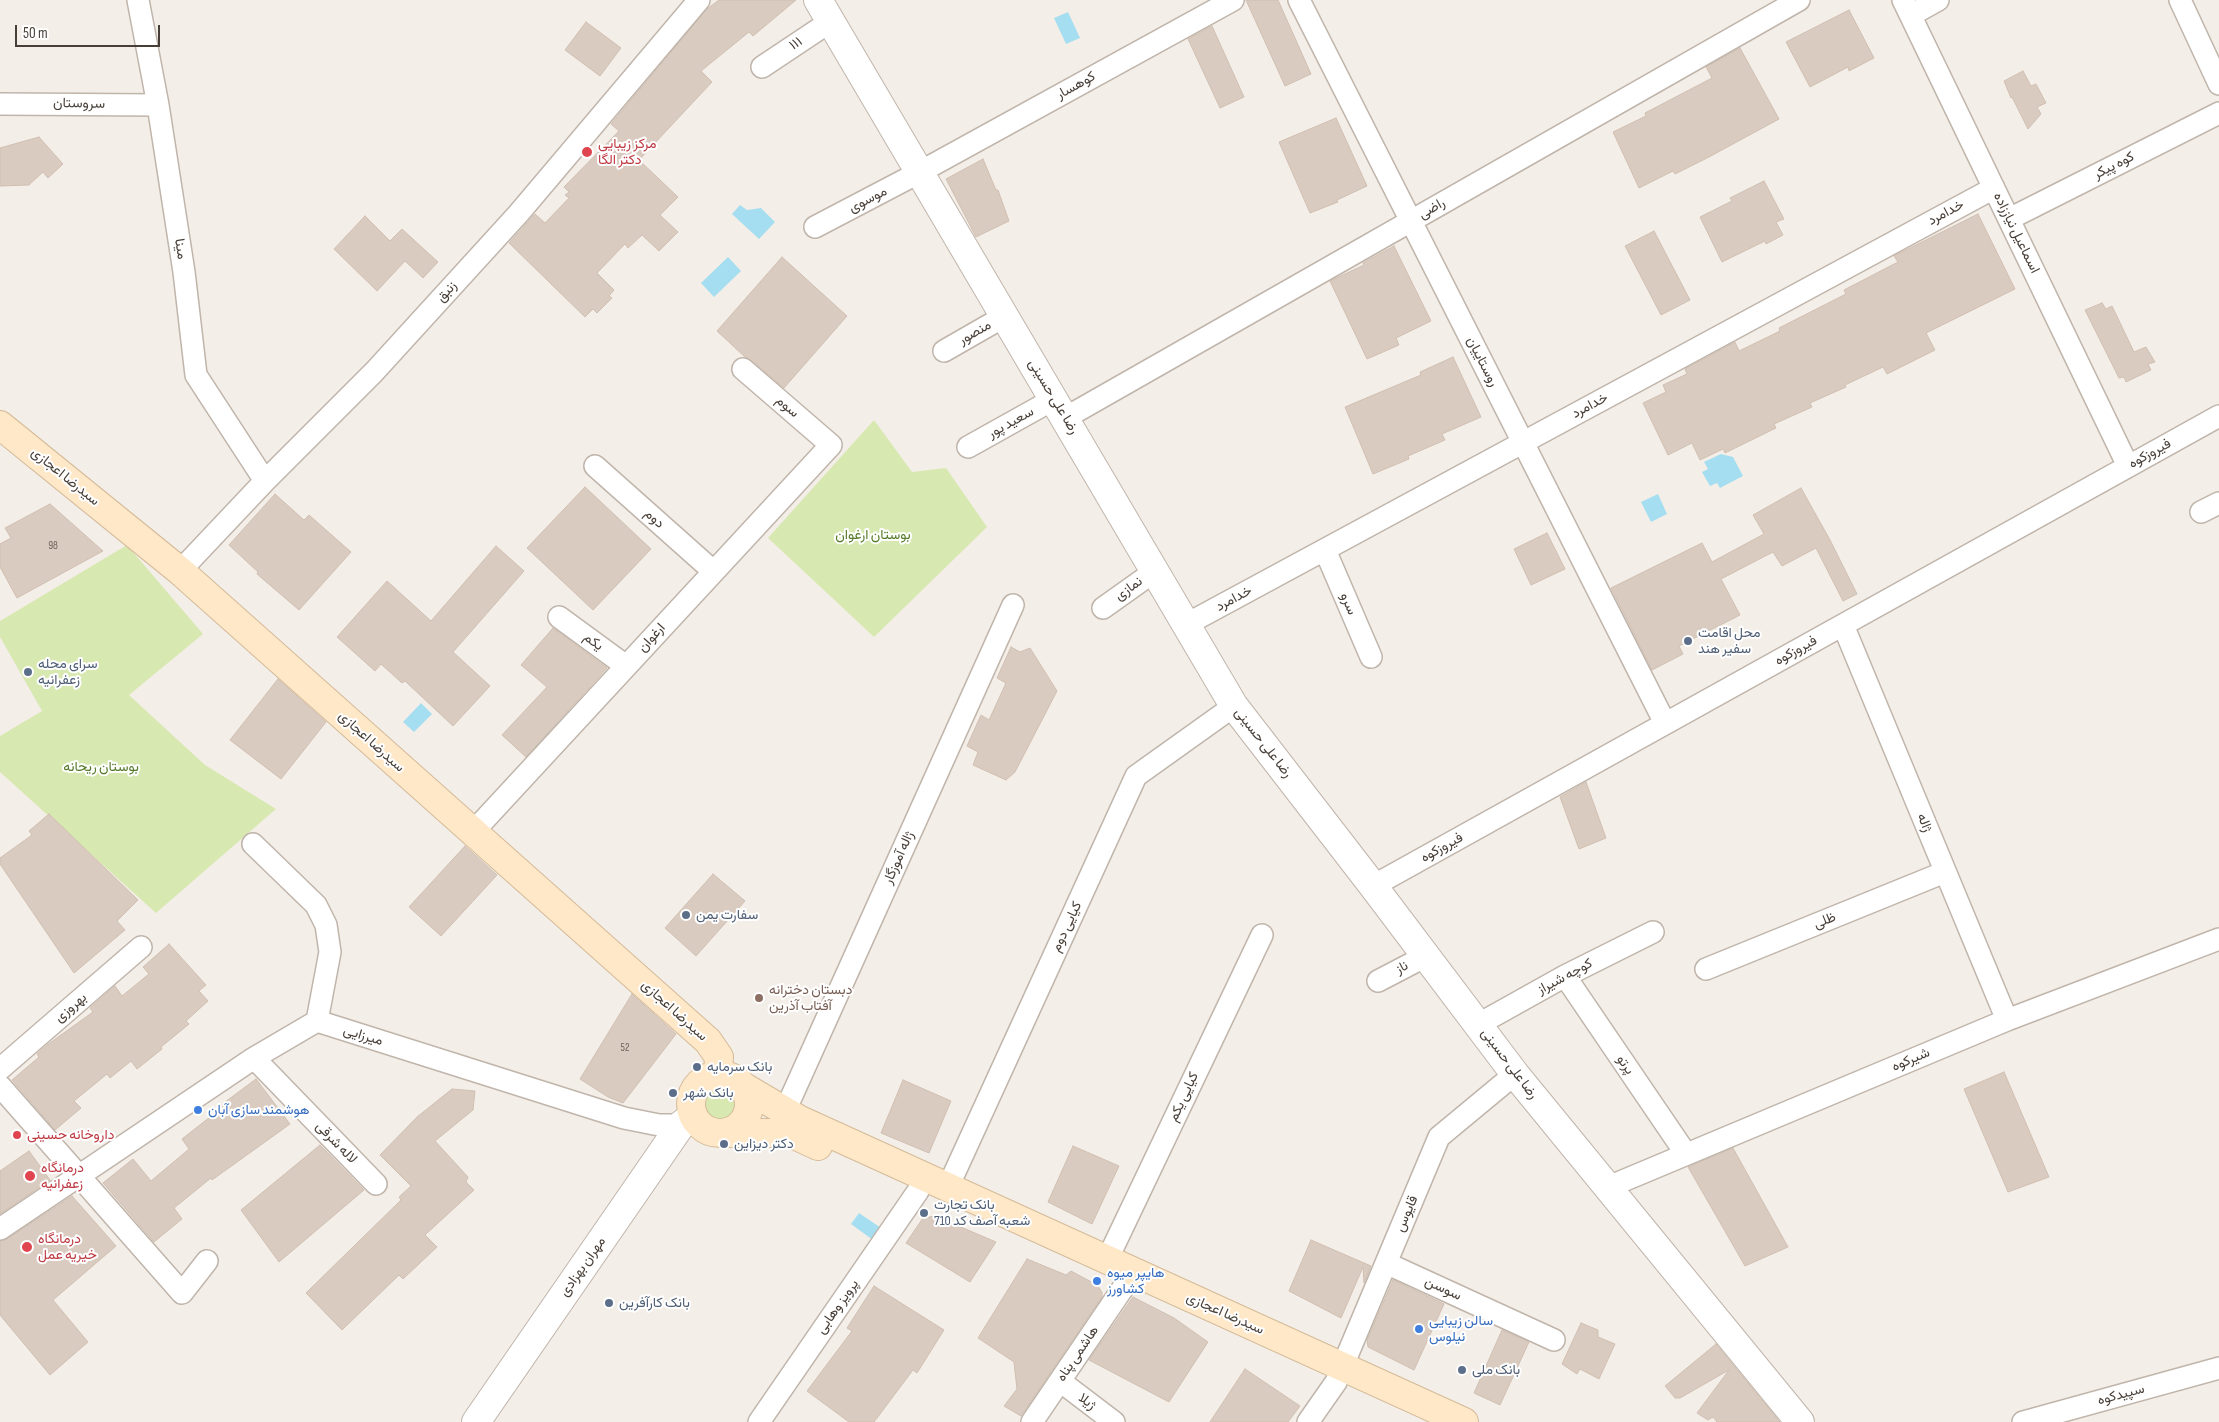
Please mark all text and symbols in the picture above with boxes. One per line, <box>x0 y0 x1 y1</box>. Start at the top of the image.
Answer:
scale bar <box>18 15 162 47</box>
text: 50 m <box>23 24 48 43</box>
street label: ۱۱۱ <box>786 34 806 54</box>
street label: کوهسار <box>1053 68 1099 104</box>
street label: سروستان <box>53 95 105 113</box>
place label: مرکز زیبایی دکتر الگا <box>598 136 656 168</box>
marker: مرکز زیبایی دکتر الگا <box>580 145 594 159</box>
street label: کوه پیکر <box>2091 149 2137 183</box>
street label: موسوی <box>846 183 890 217</box>
street label: اسماعیل نیاززاده <box>1989 190 2043 276</box>
street label: راضی <box>1416 195 1448 223</box>
street label: خدامرد <box>1925 197 1967 229</box>
street label: مینا <box>170 237 190 261</box>
street label: زنبق <box>433 278 461 306</box>
street label: منصور <box>956 317 994 349</box>
street label: روستاییان <box>1462 334 1502 390</box>
street label: رضا علی حسینی <box>1024 356 1082 438</box>
street label: خدامرد <box>1569 390 1611 422</box>
street label: سوم <box>772 392 802 422</box>
street label: سعید پور <box>985 404 1037 442</box>
street label: فیروزکوه <box>2126 436 2174 472</box>
street label: سیدرضا اعجازی <box>27 444 103 510</box>
street label: دوم <box>640 506 668 532</box>
park label: بوستان ارغوان <box>835 527 911 543</box>
house number: 98 <box>48 539 58 553</box>
street label: نمازی <box>1112 573 1146 605</box>
street label: خدامرد <box>1213 583 1255 615</box>
street label: سرو <box>1336 590 1360 618</box>
street label: ارغوان <box>635 620 669 656</box>
place label: محل اقامت سفیر هند <box>1698 625 1760 658</box>
street label: یکم <box>580 629 606 655</box>
street label: فیروزکوه <box>1772 633 1820 669</box>
marker: محل اقامت سفیر هند <box>1682 635 1694 647</box>
place label: سرای محله زعفرانیه <box>38 656 98 689</box>
marker: سرای محله زعفرانیه <box>22 666 34 678</box>
street label: رضا علی حسینی <box>1230 705 1296 781</box>
street label: سیدرضا اعجازی <box>334 708 408 776</box>
park label: بوستان ریحانه <box>63 759 139 775</box>
street label: ژاله <box>1913 811 1935 835</box>
street label: ژاله آموزگار <box>880 829 918 887</box>
street label: فیروزکوه <box>1418 830 1466 866</box>
street label: کیایی دوم <box>1048 899 1086 955</box>
place label: سفارت یمن <box>696 907 758 923</box>
marker: سفارت یمن <box>680 909 692 921</box>
street label: ظلی <box>1811 909 1839 933</box>
street label: کوچه شیراز <box>1534 955 1596 999</box>
street label: ناز <box>1393 958 1411 978</box>
street label: سیدرضا اعجازی <box>637 977 711 1045</box>
place label: دبستان دخترانه آفتاب آذرین <box>769 982 852 1014</box>
street label: بهروزی <box>51 989 91 1027</box>
marker: دبستان دخترانه آفتاب آذرین <box>753 992 765 1004</box>
street label: میرزایی <box>341 1022 385 1050</box>
street label: رضا علی حسینی <box>1477 1025 1541 1103</box>
house number: 52 <box>621 1041 629 1055</box>
street label: شیرکوه <box>1889 1045 1933 1075</box>
street label: پرتو <box>1612 1052 1638 1078</box>
place label: بانک سرمایه <box>707 1059 772 1075</box>
marker: بانک سرمایه <box>691 1061 703 1073</box>
street label: کیایی یکم <box>1165 1069 1203 1125</box>
place label: بانک شهر <box>683 1085 734 1101</box>
marker: بانک شهر <box>667 1087 679 1099</box>
place label: هوشمند سازی آبان <box>208 1102 310 1118</box>
marker: هوشمند سازی آبان <box>192 1104 204 1116</box>
street label: لاله شرقی <box>312 1118 360 1168</box>
place label: داروخانه حسینی <box>27 1127 114 1143</box>
marker: داروخانه حسینی <box>11 1129 23 1141</box>
place label: دکتر دیزاین <box>734 1136 794 1152</box>
marker: دکتر دیزاین <box>718 1138 730 1150</box>
place label: درمانگاه زعفرانیه <box>41 1160 84 1192</box>
marker: درمانگاه زعفرانیه <box>23 1169 37 1183</box>
street label: قایوس <box>1392 1193 1422 1235</box>
place label: بانک تجارت شعبه آصف کد 710 <box>934 1197 1030 1230</box>
marker: بانک تجارت شعبه آصف کد 710 <box>918 1207 930 1219</box>
place label: درمانگاه خیریه عمل <box>38 1231 97 1264</box>
street label: مهران بهزادی <box>556 1234 610 1300</box>
marker: درمانگاه خیریه عمل <box>20 1240 34 1254</box>
place label: هایپر میوه کشاورز <box>1107 1265 1164 1298</box>
street label: سوسن <box>1422 1273 1464 1305</box>
marker: هایپر میوه کشاورز <box>1091 1275 1103 1287</box>
street label: پرویز وهابی <box>813 1276 863 1338</box>
street label: سیدرضا اعجازی <box>1184 1289 1266 1339</box>
place label: بانک کارآفرین <box>619 1295 690 1311</box>
marker: بانک کارآفرین <box>603 1297 615 1309</box>
place label: سالن زیبایی نیلوس <box>1429 1313 1493 1345</box>
street label: هاشمی پناه <box>1053 1323 1103 1385</box>
marker: سالن زیبایی نیلوس <box>1413 1323 1425 1335</box>
place label: بانک ملی <box>1472 1362 1520 1378</box>
marker: بانک ملی <box>1456 1364 1468 1376</box>
street label: سپیدکوه <box>2096 1381 2146 1409</box>
street label: ژیلا <box>1075 1390 1099 1414</box>

